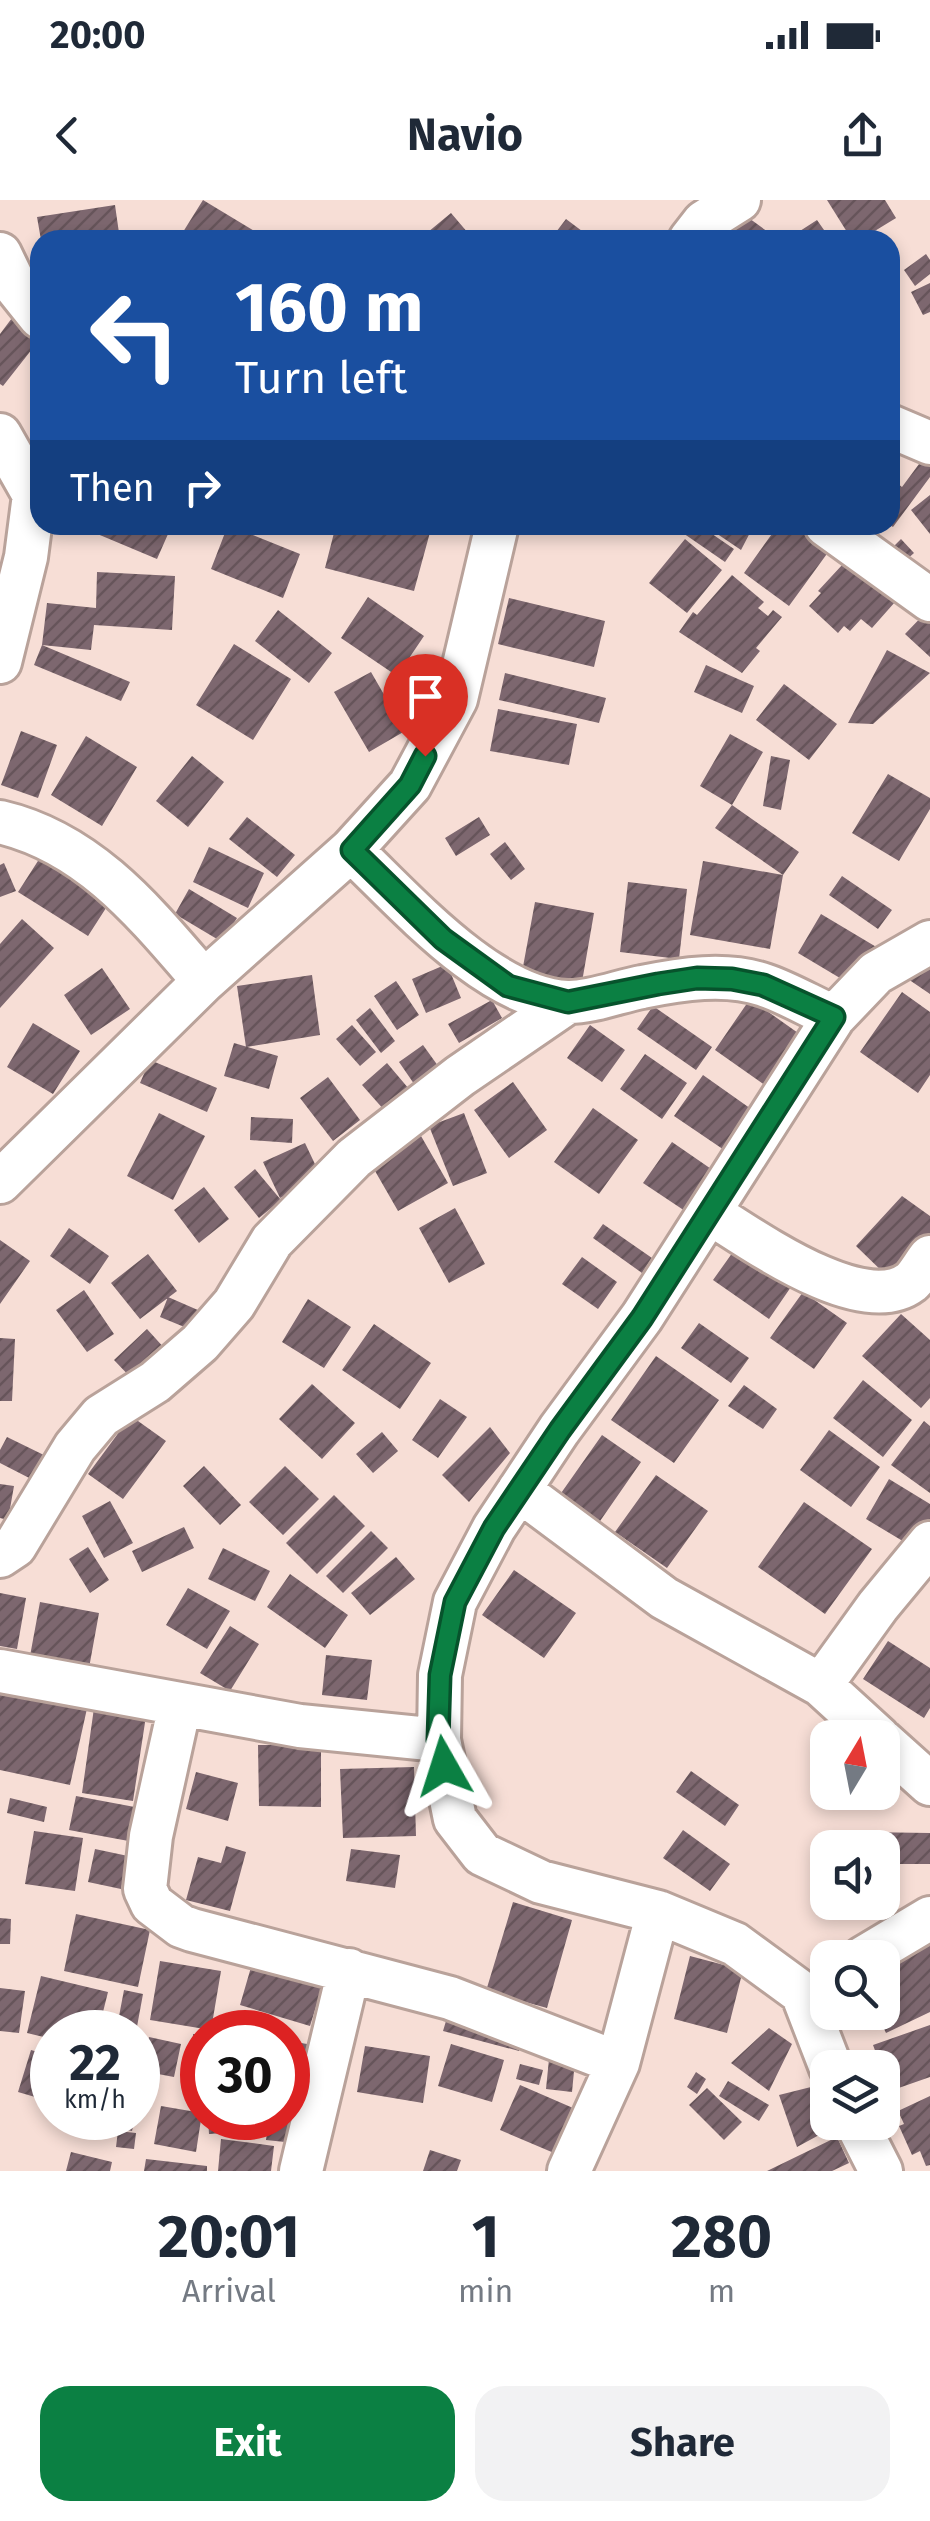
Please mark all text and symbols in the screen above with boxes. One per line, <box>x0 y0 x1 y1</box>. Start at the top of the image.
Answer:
text: 20:00 <box>50 12 145 58</box>
icon: back <box>40 108 95 163</box>
text: Navio <box>407 108 523 162</box>
icon: share <box>835 108 890 163</box>
text: 160 m <box>235 266 424 350</box>
icon: left <box>70 270 200 400</box>
text: Turn left <box>235 351 407 405</box>
icon: right <box>175 460 230 515</box>
text: Then <box>70 465 155 511</box>
pin <box>383 654 468 757</box>
icon: arrive <box>398 669 453 724</box>
position arrow <box>392 1714 496 1818</box>
north arrow <box>810 1720 900 1810</box>
map controls <box>810 1720 900 2140</box>
button: sound <box>810 1830 900 1920</box>
button: search <box>810 1940 900 2030</box>
speed limit sign: 30 <box>180 2010 310 2140</box>
text: 22 <box>69 2033 121 2093</box>
button: layers <box>810 2050 900 2140</box>
text: km/h <box>64 2085 126 2115</box>
text: 20:01 <box>158 2201 300 2273</box>
text: 1 <box>472 2201 499 2273</box>
text: 280 <box>671 2201 772 2273</box>
text: Arrival <box>182 2272 276 2310</box>
text: min <box>458 2272 513 2310</box>
text: m <box>708 2272 735 2310</box>
button: Exit <box>40 2386 455 2501</box>
button: Share <box>475 2386 890 2501</box>

